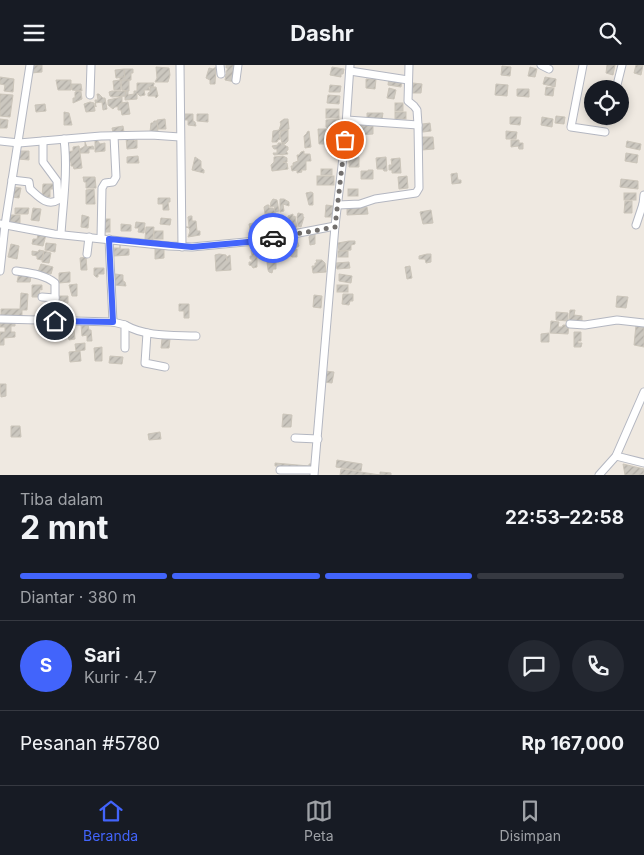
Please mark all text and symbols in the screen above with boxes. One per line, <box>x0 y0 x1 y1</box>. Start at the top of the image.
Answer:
icon: menu <box>20 19 48 47</box>
icon: search <box>596 19 624 47</box>
text: Dashr <box>290 20 354 46</box>
map controls <box>584 80 629 125</box>
button: locate <box>584 80 629 125</box>
pin <box>324 119 366 161</box>
icon: bag <box>331 126 359 154</box>
courier <box>248 213 298 263</box>
icon: car <box>259 224 287 252</box>
pin <box>34 300 76 342</box>
icon: home <box>41 307 69 335</box>
text: Tiba dalam <box>20 489 103 509</box>
text: 22:53–22:58 <box>505 506 624 529</box>
text: 2 mnt <box>20 508 109 547</box>
text: Diantar · 380 m <box>20 587 136 607</box>
button: chat <box>508 640 560 692</box>
button: phone <box>572 640 624 692</box>
text: Sari <box>84 644 121 667</box>
text: S <box>40 654 52 677</box>
text: Kurir · 4.7 <box>84 667 157 687</box>
text: Pesanan #5780 <box>20 732 160 755</box>
text: Rp 167,000 <box>522 732 624 755</box>
tab: Beranda <box>83 797 138 844</box>
tab: Peta <box>304 797 334 844</box>
tab: Disimpan <box>500 797 561 844</box>

